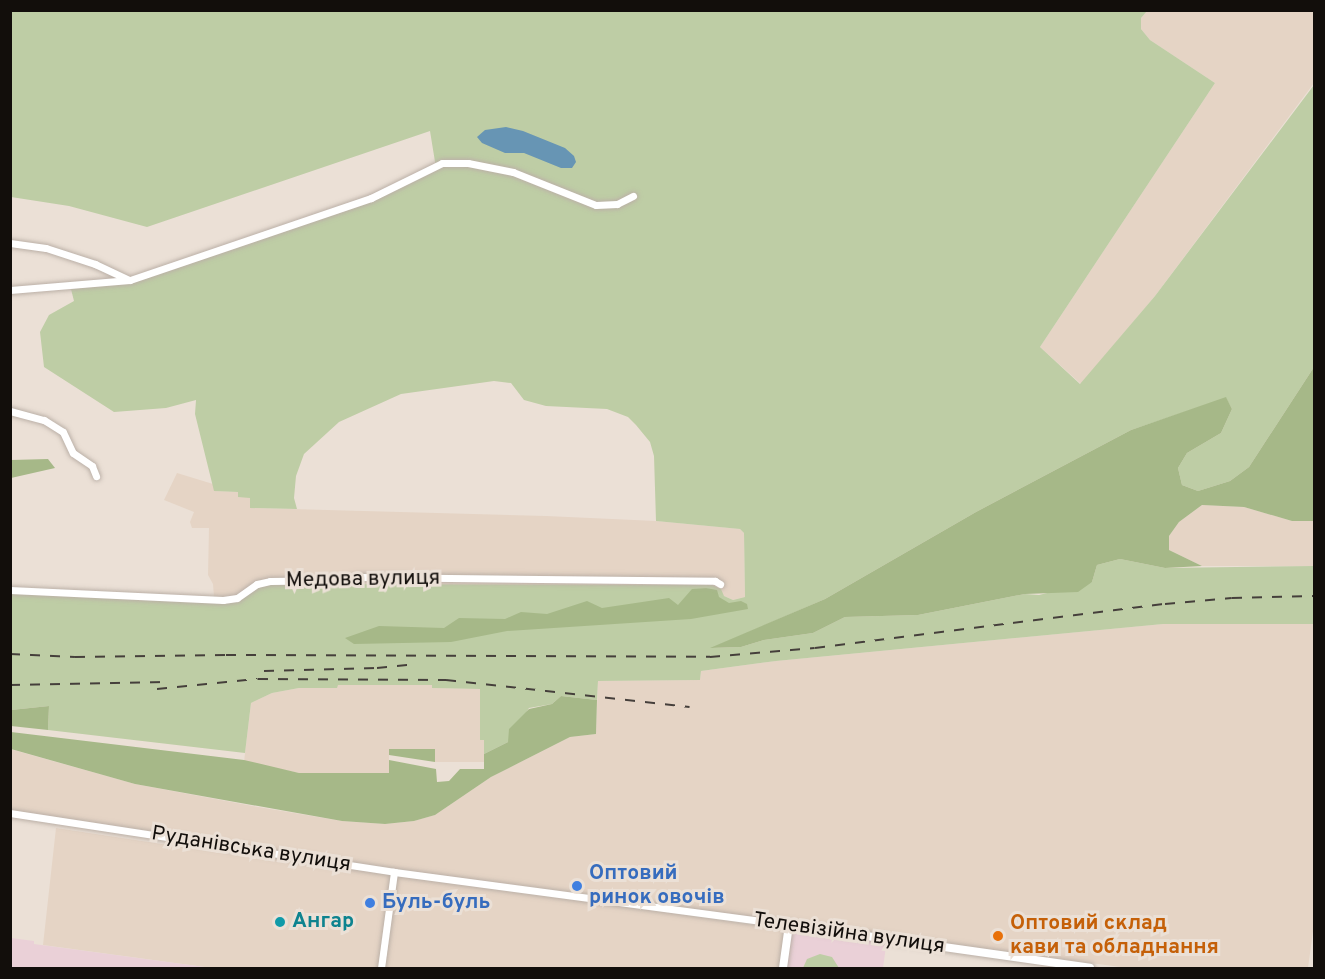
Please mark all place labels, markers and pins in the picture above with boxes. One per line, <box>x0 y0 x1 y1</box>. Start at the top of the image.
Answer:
place label: Оптовий ринок овочів <box>589 861 725 911</box>
marker: Оптовий ринок овочів <box>570 879 584 893</box>
place label: Буль-буль <box>382 890 490 916</box>
marker: Буль-буль <box>363 896 377 910</box>
place label: Ангар <box>292 909 354 935</box>
place label: Оптовий склад кави та обладнання <box>1010 911 1219 961</box>
marker: Ангар <box>273 915 287 929</box>
marker: Оптовий склад кави та обладнання <box>991 929 1005 943</box>

